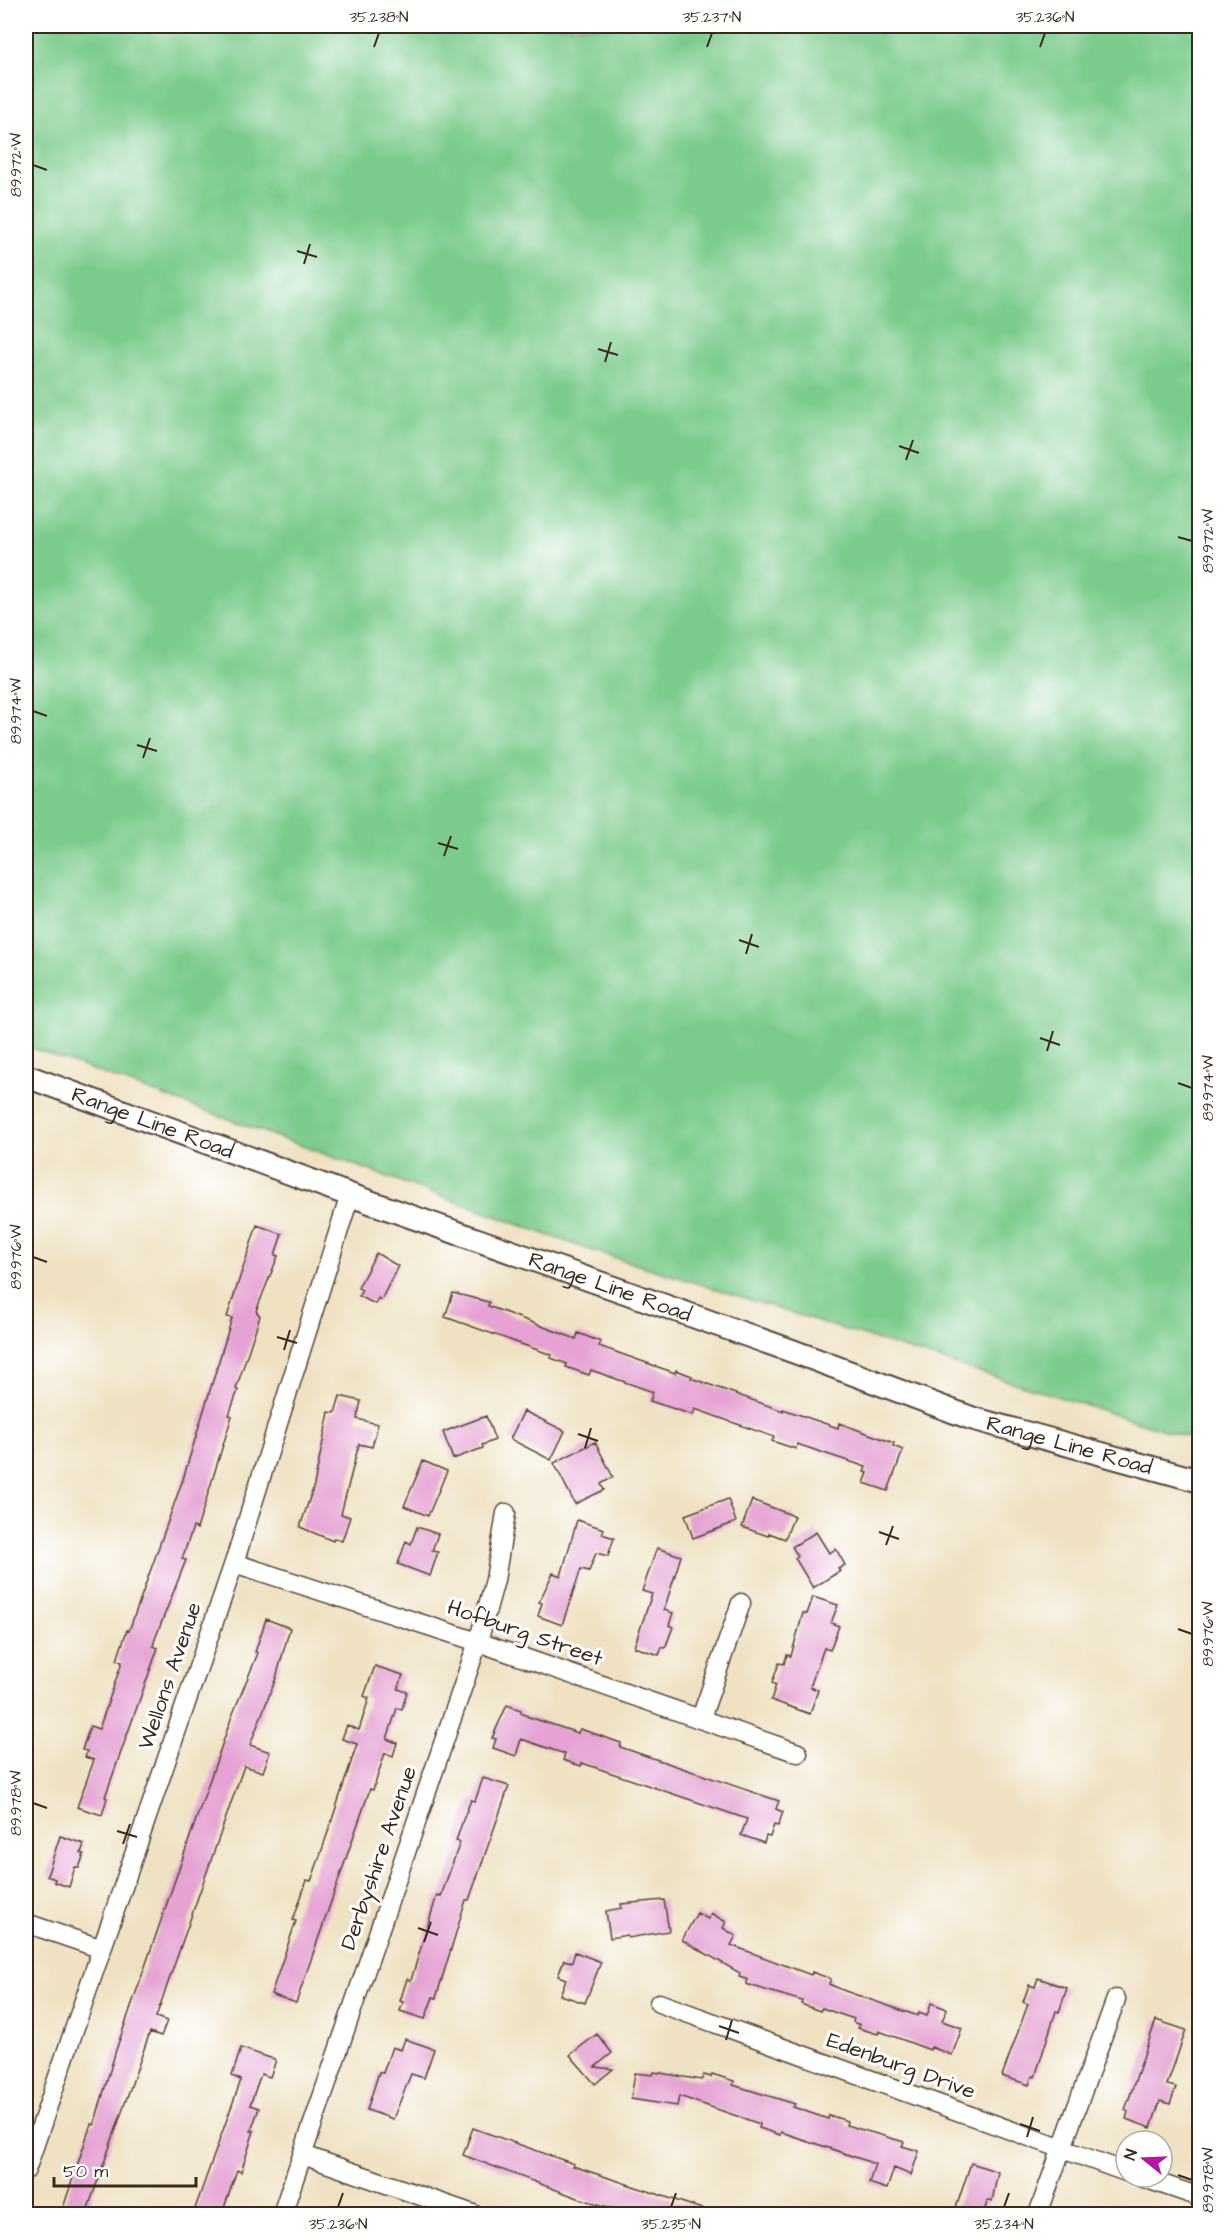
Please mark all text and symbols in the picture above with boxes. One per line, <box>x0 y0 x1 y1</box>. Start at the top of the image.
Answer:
text: 35.238°N <box>349 7 409 28</box>
text: 35.237°N <box>683 7 741 28</box>
text: 35.236°N <box>1016 7 1074 28</box>
text: 89.972°W <box>6 133 27 197</box>
text: 89.972°W <box>1198 509 1219 573</box>
text: 89.974°W <box>6 678 27 744</box>
text: 89.974°W <box>1198 1055 1219 1121</box>
street label: Range Line Road <box>67 1079 238 1167</box>
text: 89.976°W <box>6 1225 27 1289</box>
street label: Range Line Road <box>524 1244 696 1330</box>
street label: Range Line Road <box>983 1407 1156 1483</box>
street label: Hofburg Street <box>443 1592 607 1675</box>
street label: Wellons Avenue <box>130 1598 210 1754</box>
text: 89.976°W <box>1198 1602 1219 1666</box>
street label: Derbyshire Avenue <box>333 1762 426 1954</box>
text: 89.978°W <box>6 1770 27 1836</box>
street label: Edenburg Drive <box>822 2025 980 2108</box>
north arrow <box>1114 2129 1174 2189</box>
text: N <box>1119 2147 1143 2163</box>
text: 89.978°W <box>1198 2147 1219 2213</box>
scale bar <box>54 2150 196 2188</box>
text: 50 m <box>63 2159 108 2184</box>
text: 35.236°N <box>309 2214 367 2235</box>
text: 35.235°N <box>641 2214 701 2235</box>
text: 35.234°N <box>974 2214 1034 2235</box>

